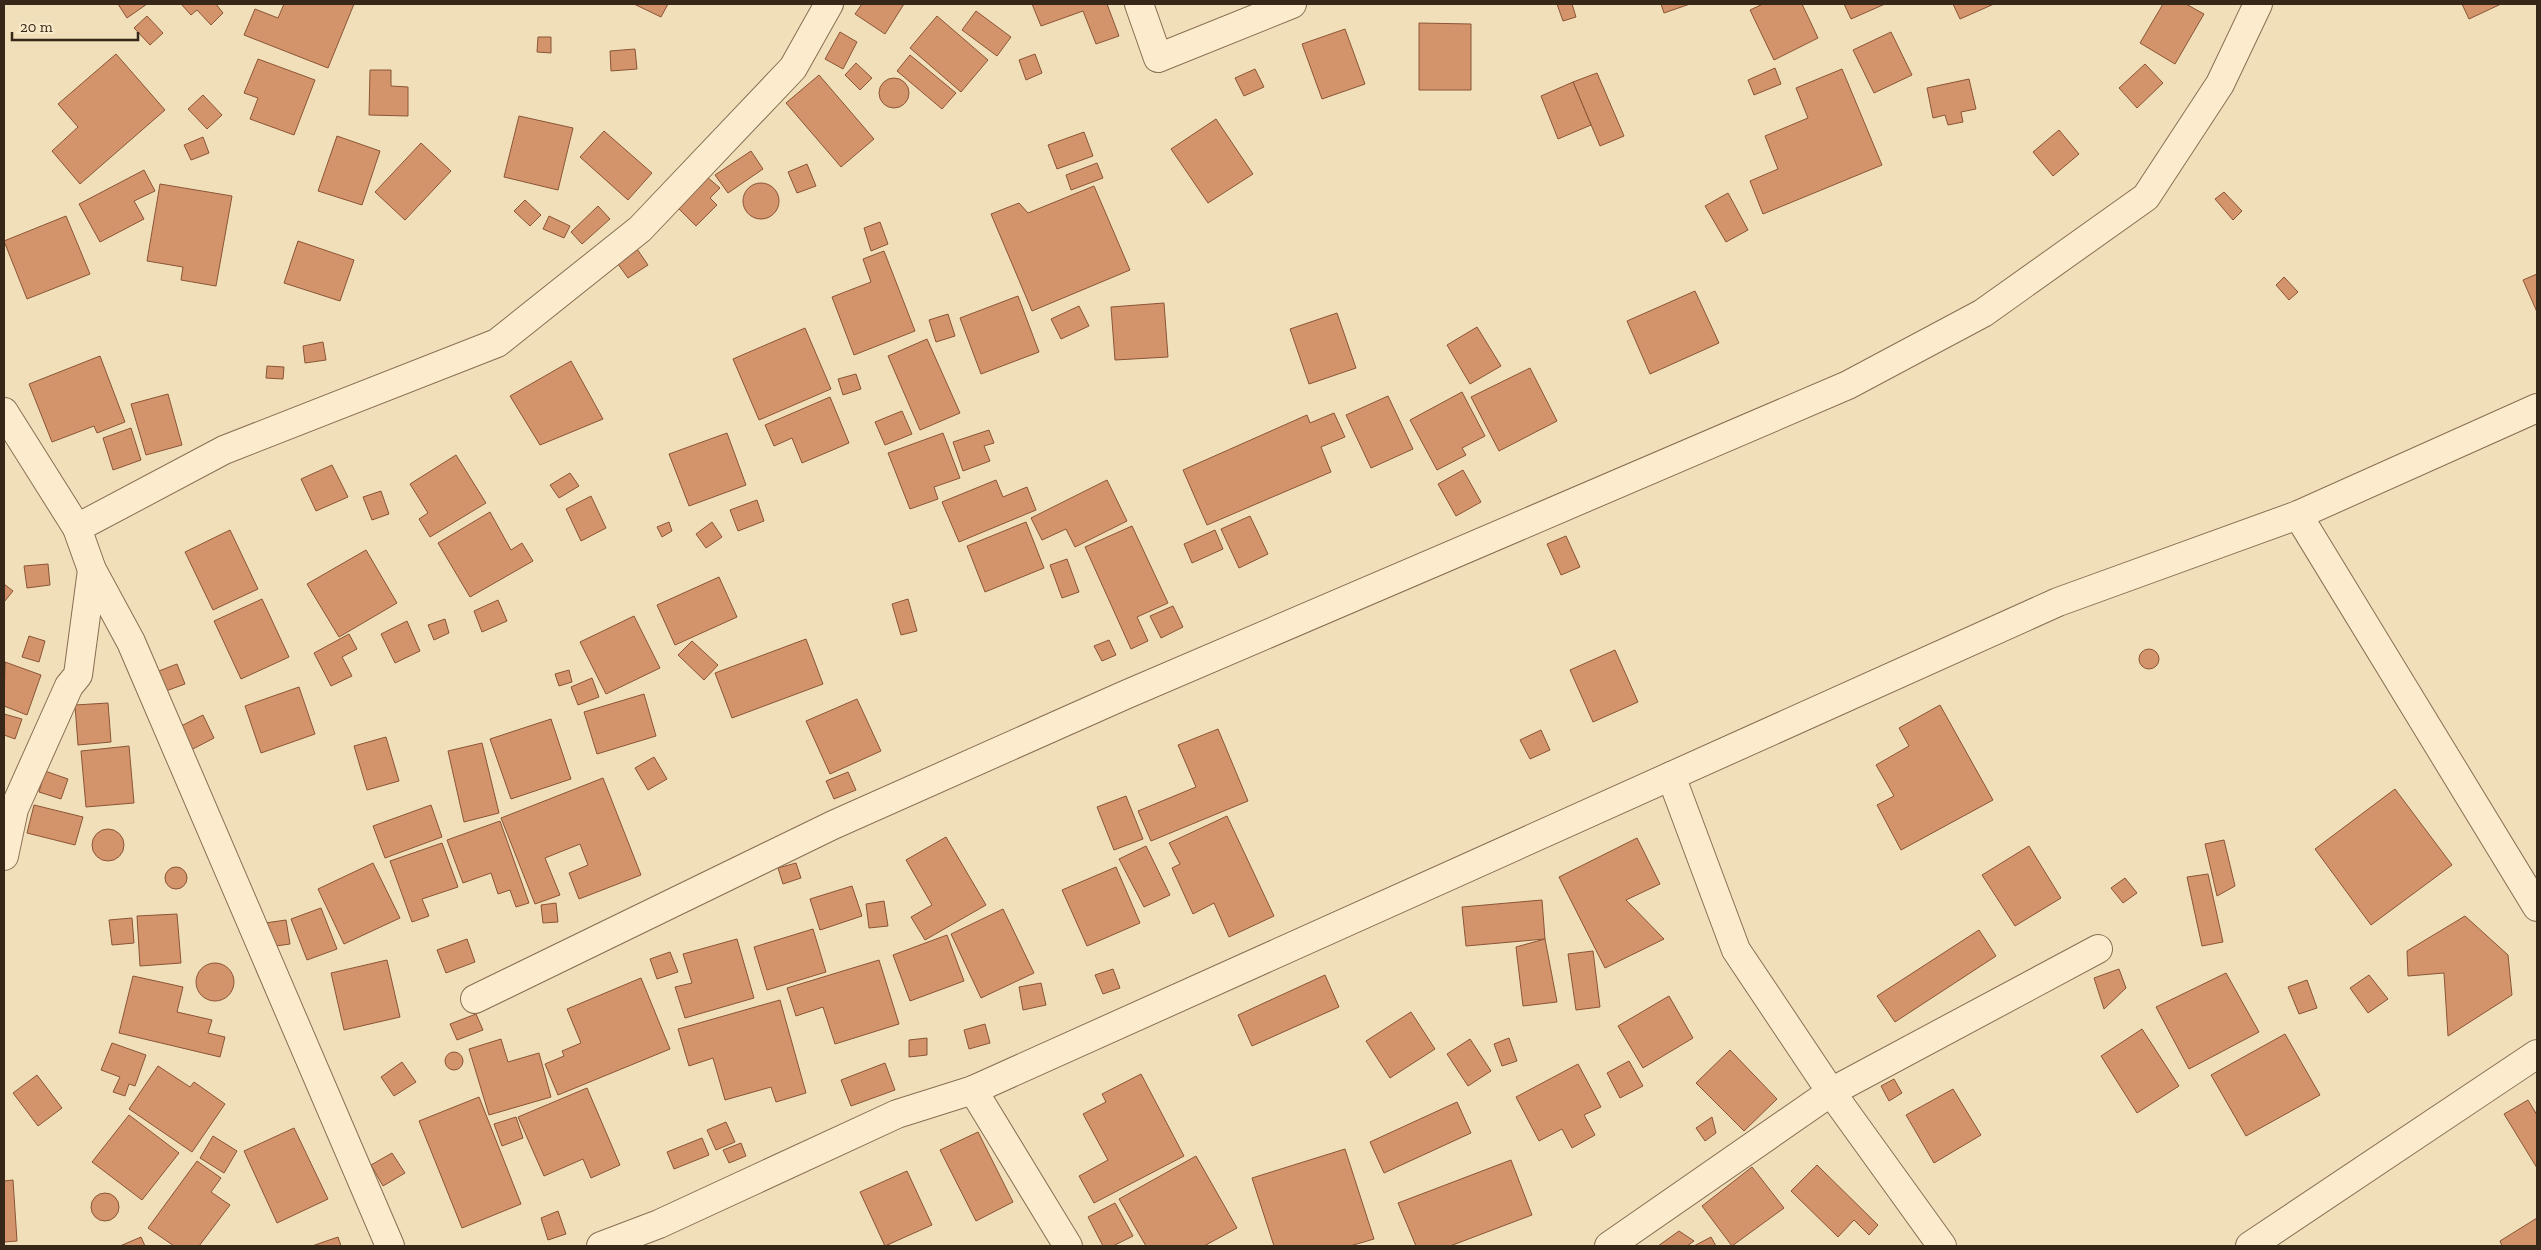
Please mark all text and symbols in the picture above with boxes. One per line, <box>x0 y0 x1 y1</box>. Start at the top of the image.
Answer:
scale bar <box>12 10 139 42</box>
text: 20 m <box>20 18 53 36</box>

